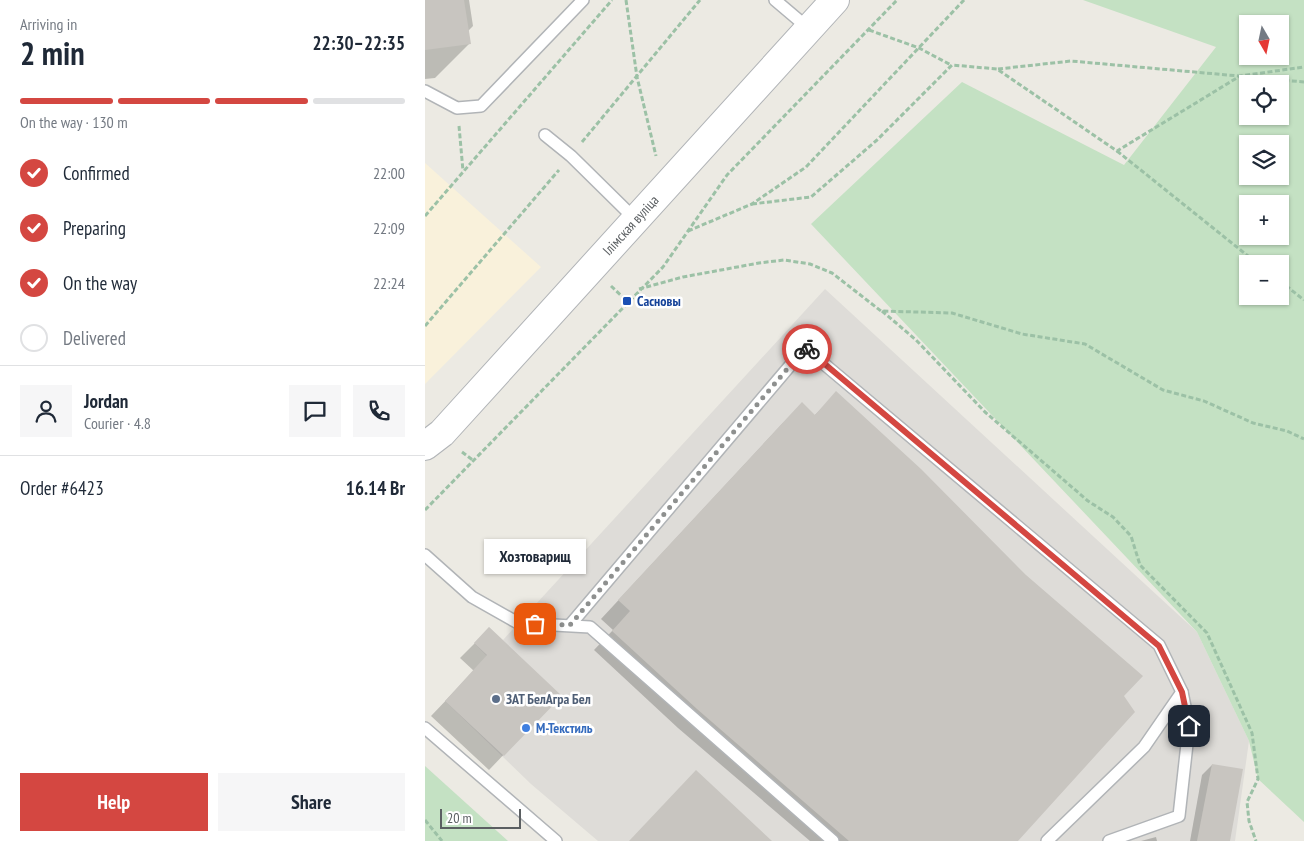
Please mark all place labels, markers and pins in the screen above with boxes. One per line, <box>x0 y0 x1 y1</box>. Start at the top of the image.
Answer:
place label: Сасновы <box>637 292 681 310</box>
marker: Сасновы <box>621 295 633 307</box>
callout: Хозтоварищ <box>484 539 586 574</box>
pin <box>514 603 556 645</box>
place label: ЗАТ БелАгра Бел <box>506 690 591 708</box>
marker: ЗАТ БелАгра Бел <box>490 693 502 705</box>
pin <box>1168 705 1210 747</box>
place label: М-Текстиль <box>536 719 593 737</box>
marker: М-Текстиль <box>520 722 532 734</box>

